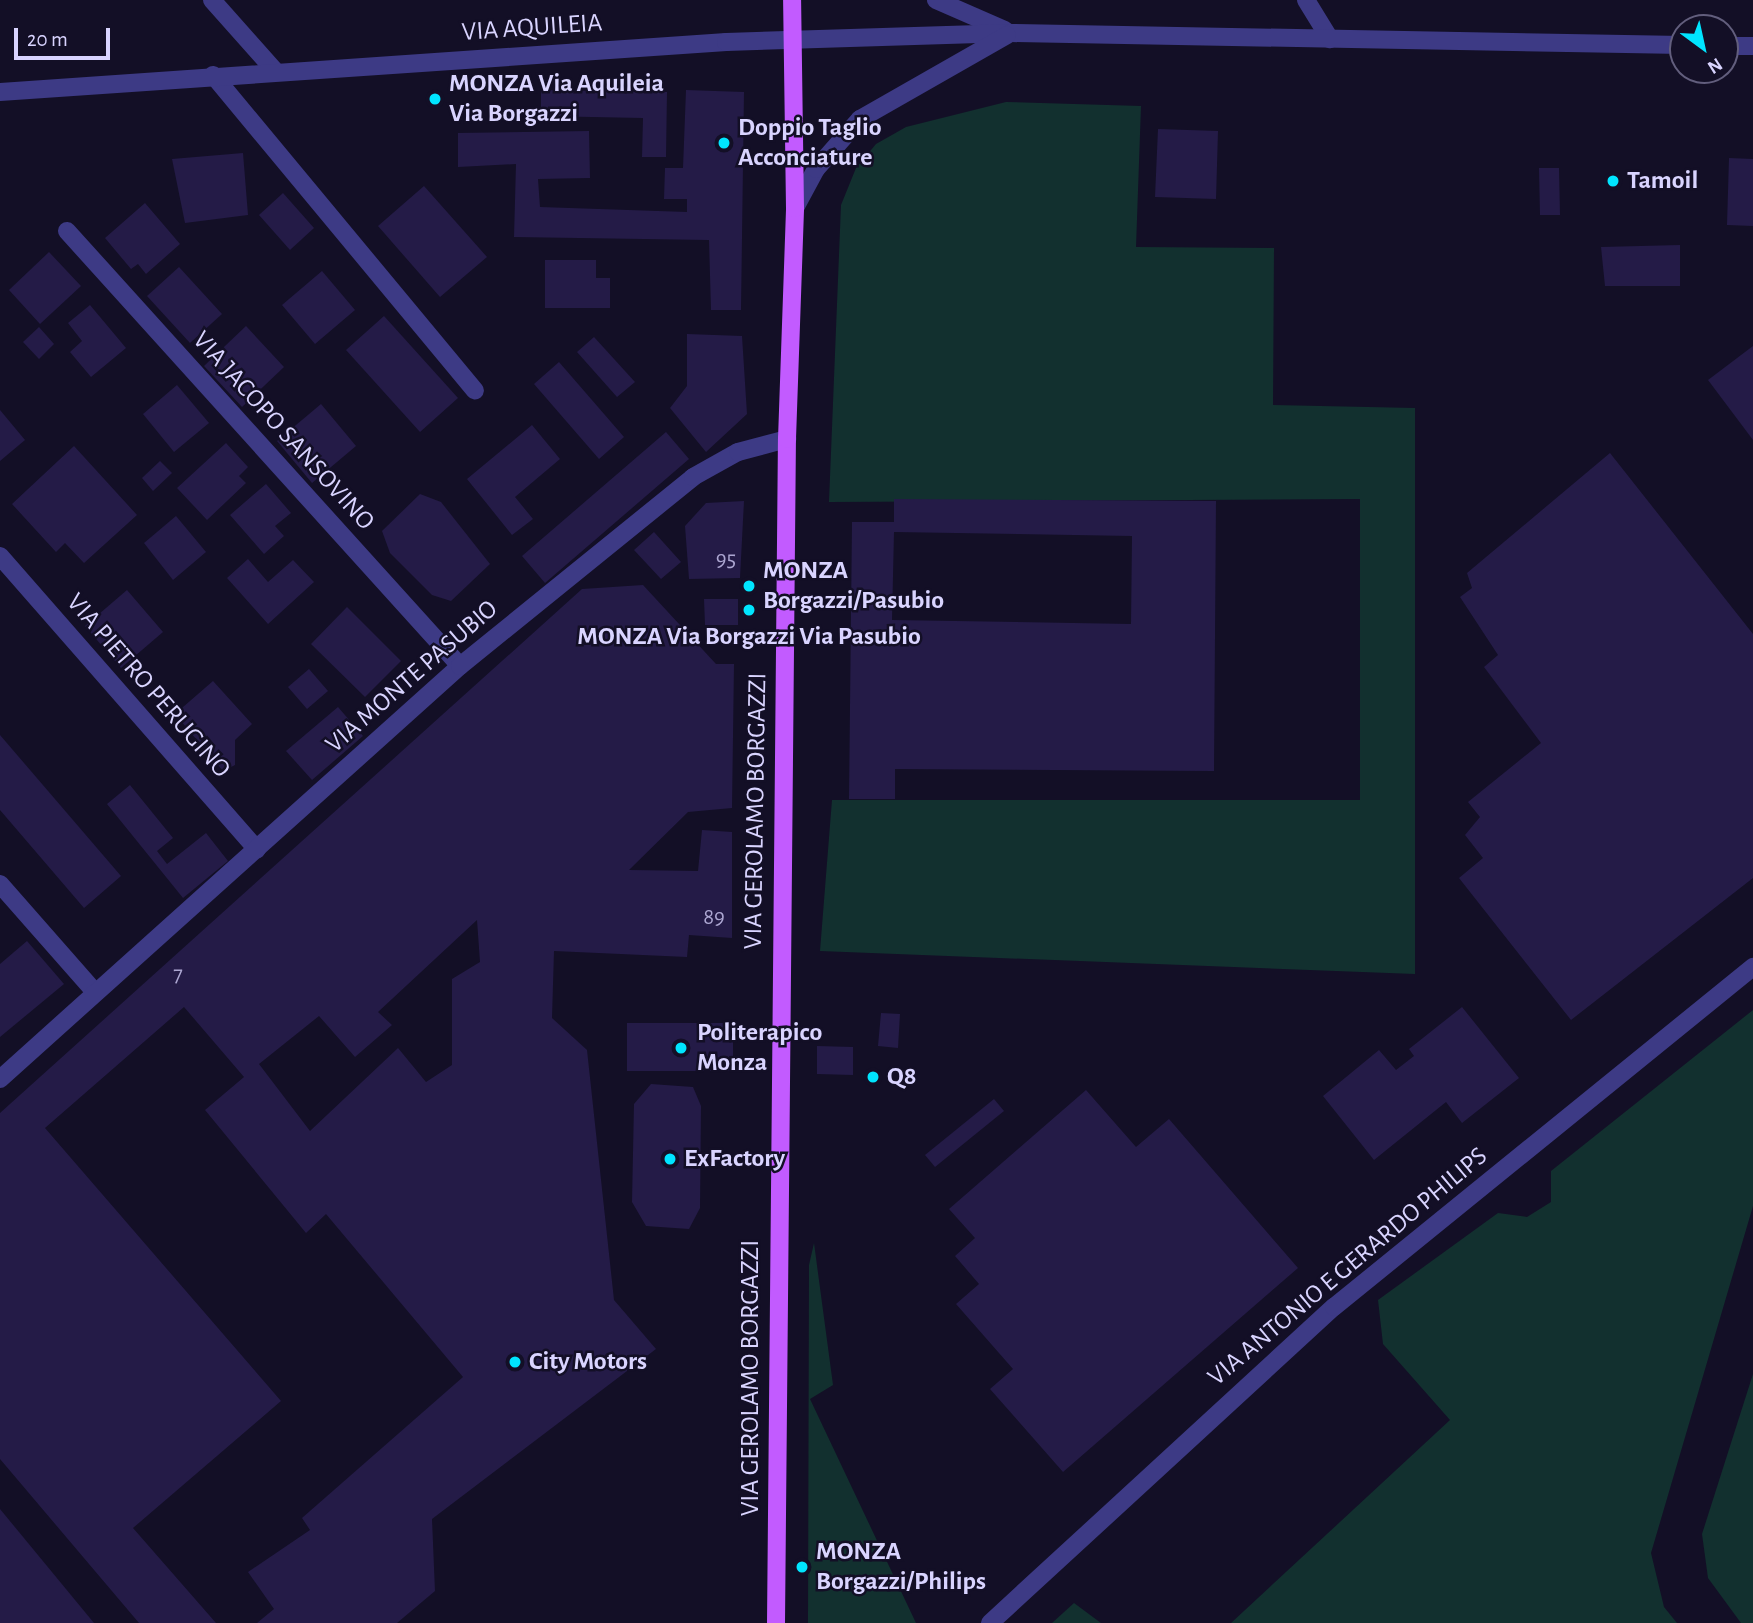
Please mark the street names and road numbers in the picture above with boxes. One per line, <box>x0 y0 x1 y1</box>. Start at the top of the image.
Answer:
street label: VIA AQUILEIA <box>461 8 603 48</box>
street label: VIA JACOPO SANSOVINO <box>185 325 381 537</box>
street label: VIA PIETRO PERUGINO <box>59 587 237 785</box>
street label: VIA MONTE PASUBIO <box>320 594 504 760</box>
street label: VIA GEROLAMO BORGAZZI <box>738 672 774 950</box>
street label: VIA ANTONIO E GERARDO PHILIPS <box>1202 1141 1494 1393</box>
street label: VIA GEROLAMO BORGAZZI <box>735 1240 767 1516</box>

